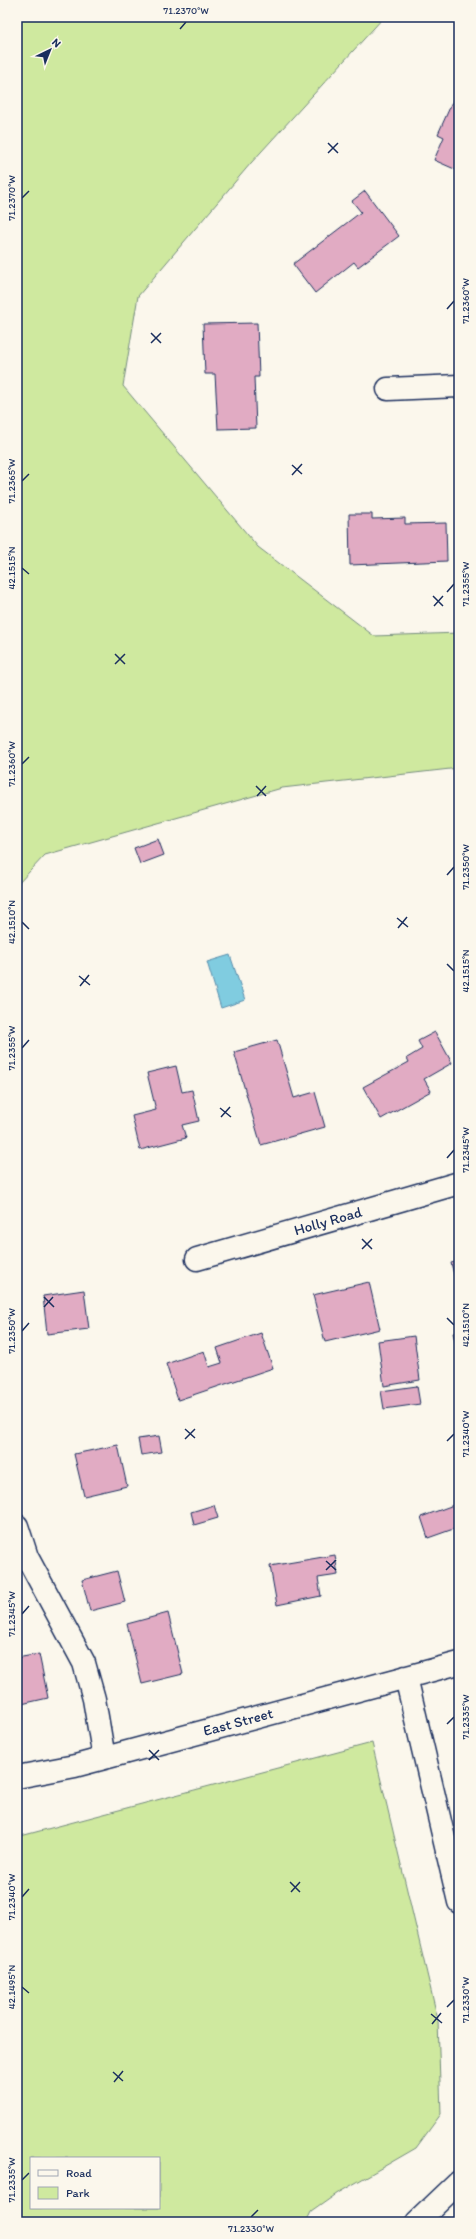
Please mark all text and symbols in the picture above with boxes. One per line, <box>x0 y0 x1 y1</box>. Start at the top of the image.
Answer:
text: 71.2370°W <box>163 4 209 17</box>
north arrow <box>30 30 70 70</box>
text: N <box>49 36 64 50</box>
text: 71.2370°W <box>5 175 18 221</box>
text: 71.2360°W <box>459 278 472 324</box>
text: 71.2365°W <box>5 458 18 503</box>
text: 42.1515°N <box>5 546 18 590</box>
text: 71.2355°W <box>459 561 472 606</box>
text: 71.2360°W <box>5 741 18 787</box>
text: 71.2350°W <box>459 844 472 890</box>
text: 42.1510°N <box>5 900 18 944</box>
text: 42.1515°N <box>459 949 472 993</box>
text: 71.2355°W <box>5 1025 18 1070</box>
text: 71.2345°W <box>459 1127 472 1173</box>
street label: Holly Road <box>292 1203 365 1239</box>
text: 42.1510°N <box>459 1303 472 1347</box>
text: 71.2350°W <box>5 1308 18 1354</box>
text: 71.2340°W <box>459 1410 472 1457</box>
text: 71.2345°W <box>5 1591 18 1637</box>
text: 71.2335°W <box>459 1694 472 1739</box>
street label: East Street <box>201 1704 275 1740</box>
text: 71.2340°W <box>5 1873 18 1920</box>
text: 42.1495°N <box>5 1964 18 2009</box>
text: 71.2330°W <box>459 1977 472 2023</box>
text: 71.2335°W <box>5 2157 18 2202</box>
legend <box>30 2157 160 2209</box>
text: Road <box>66 2166 92 2180</box>
text: Park <box>66 2186 90 2200</box>
text: 71.2330°W <box>228 2222 274 2235</box>

